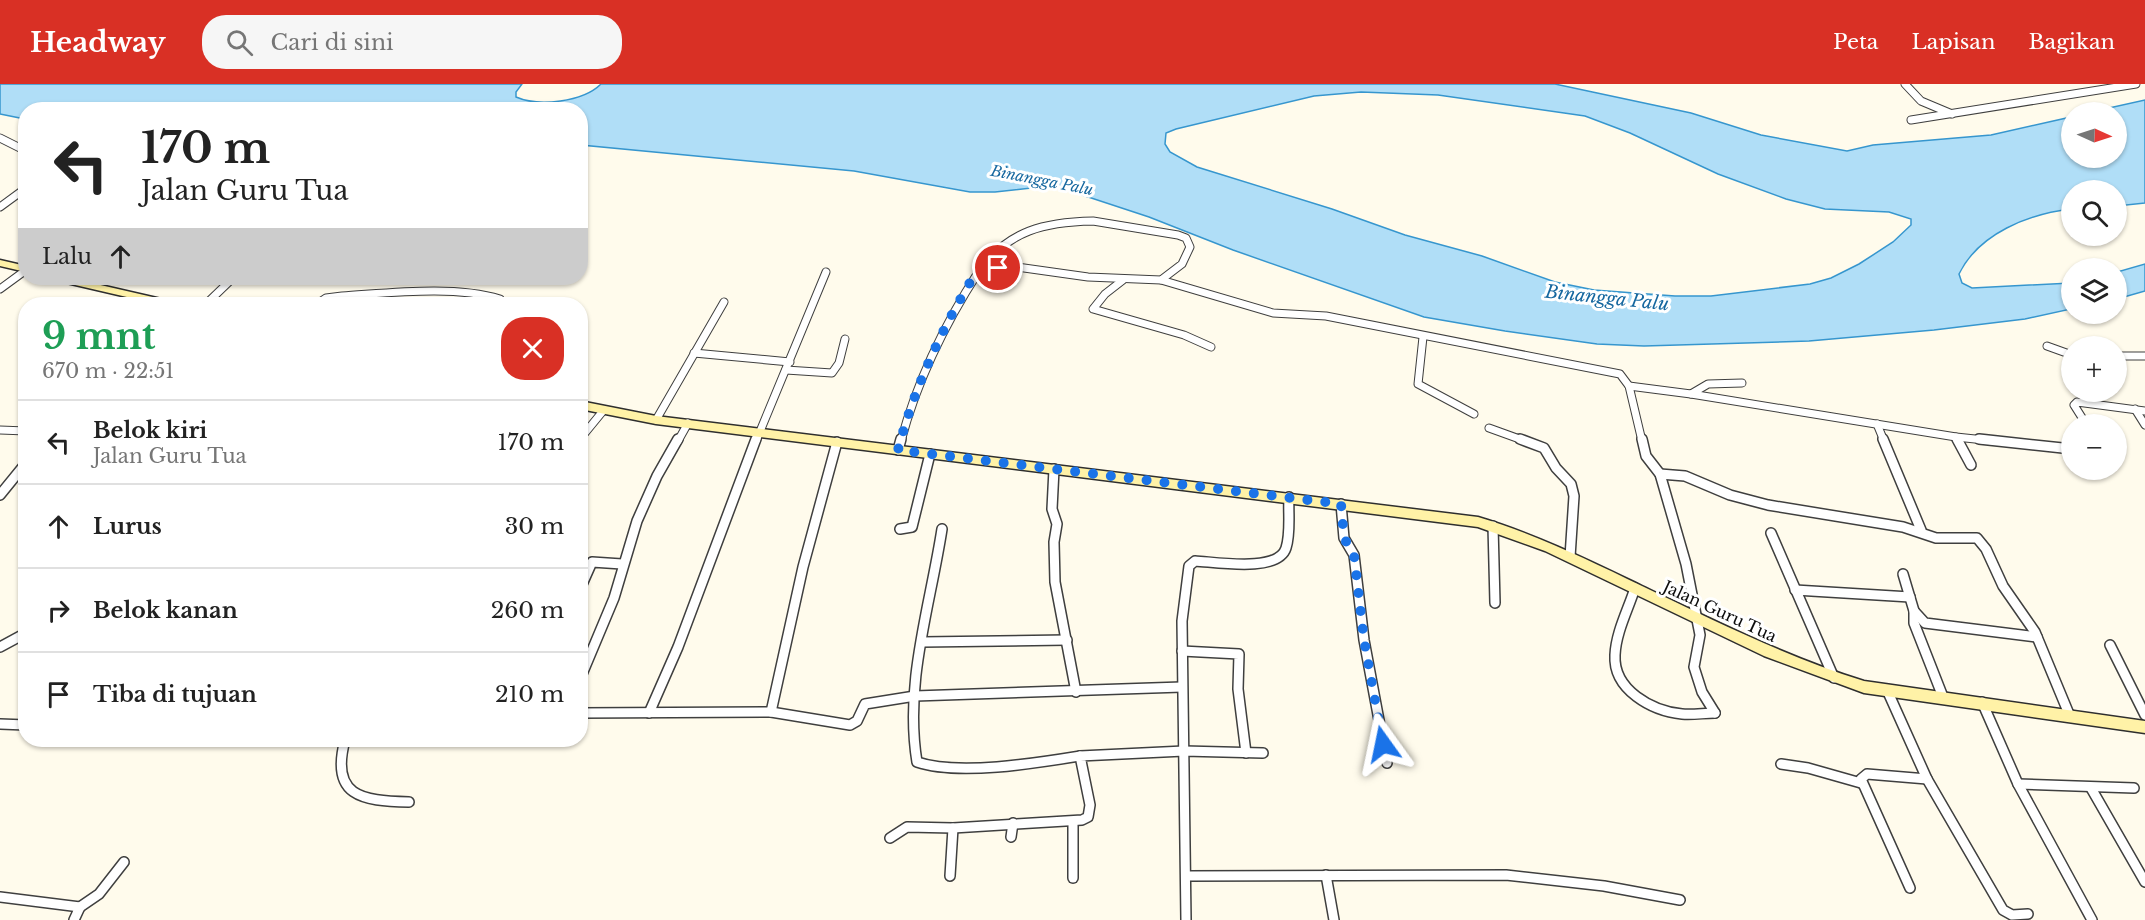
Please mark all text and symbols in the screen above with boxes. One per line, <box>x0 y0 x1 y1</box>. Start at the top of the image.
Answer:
search box <box>202 15 622 69</box>
text: Headway <box>30 25 166 60</box>
icon: search <box>223 26 256 59</box>
text: Cari di sini <box>271 29 394 56</box>
text: Peta <box>1833 29 1879 55</box>
text: Lapisan <box>1912 29 1995 55</box>
text: Bagikan <box>2028 29 2115 55</box>
north arrow <box>2061 102 2127 168</box>
map controls <box>2061 102 2127 480</box>
text: 170 m <box>141 122 270 174</box>
icon: left <box>42 126 120 204</box>
water label: Binangga Palu <box>988 161 1095 199</box>
text: Jalan Guru Tua <box>141 174 348 207</box>
button: search <box>2061 180 2127 246</box>
icon: ahead <box>104 240 137 273</box>
pin <box>972 242 1023 293</box>
text: Lalu <box>42 243 92 270</box>
icon: arrive <box>981 251 1014 284</box>
button: layers <box>2061 258 2127 324</box>
water label: Binangga Palu <box>1543 280 1670 315</box>
text: 9 mnt <box>42 314 156 359</box>
button: close <box>501 317 564 380</box>
button: + <box>2061 336 2127 402</box>
text: 670 m · 22:51 <box>42 359 174 383</box>
button: − <box>2061 414 2127 480</box>
text: Belok kiri <box>93 417 207 444</box>
icon: left <box>42 426 75 459</box>
text: 170 m <box>498 429 564 456</box>
text: Jalan Guru Tua <box>93 444 247 468</box>
icon: ahead <box>42 510 75 543</box>
text: Lurus <box>93 513 162 540</box>
text: 30 m <box>505 513 564 540</box>
street label: Jalan Guru Tua <box>1658 575 1780 646</box>
icon: right <box>42 594 75 627</box>
text: Belok kanan <box>93 597 238 624</box>
text: 260 m <box>491 597 564 624</box>
icon: arrive <box>42 678 75 711</box>
text: Tiba di tujuan <box>93 681 257 708</box>
text: 210 m <box>495 681 564 708</box>
position arrow <box>1351 712 1415 776</box>

